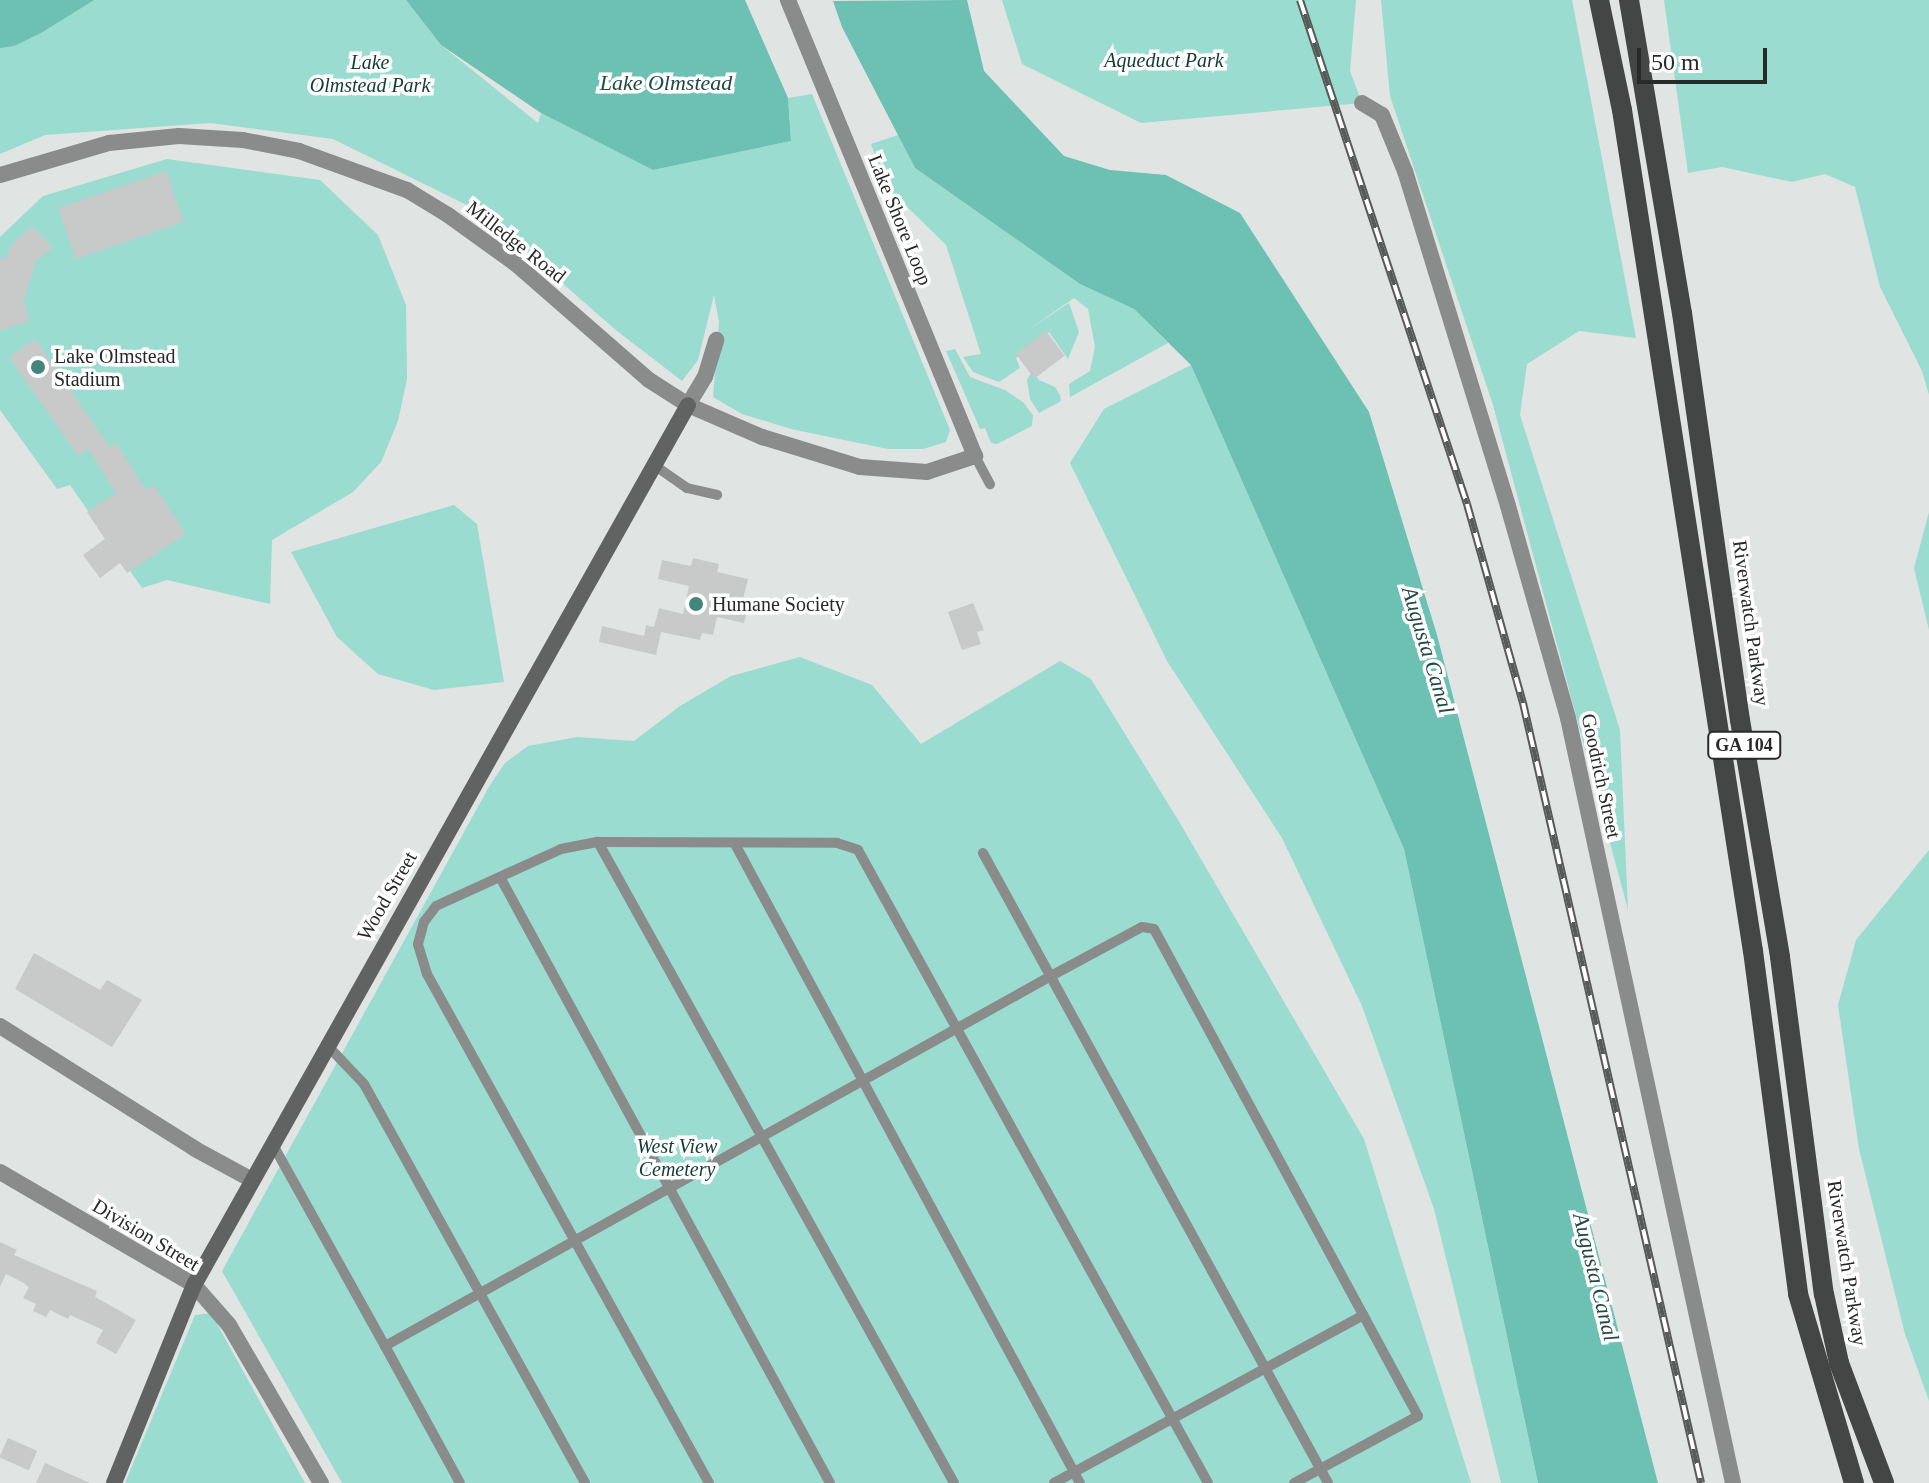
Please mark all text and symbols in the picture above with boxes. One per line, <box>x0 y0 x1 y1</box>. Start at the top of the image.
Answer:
scale bar <box>1641 32 1771 82</box>
park label: Aqueduct Park <box>1104 48 1224 72</box>
text: 50 m <box>1651 49 1700 75</box>
park label: Lake Olmstead Park <box>310 51 430 98</box>
water label: Lake Olmstead <box>600 70 732 96</box>
street label: Lake Shore Loop <box>863 151 937 289</box>
street label: Milledge Road <box>462 196 570 288</box>
place label: Lake Olmstead Stadium <box>54 344 176 391</box>
marker: Lake Olmstead Stadium <box>29 358 47 376</box>
street label: Riverwatch Parkway <box>1727 539 1775 707</box>
water label: Augusta Canal <box>1396 583 1460 717</box>
place label: Humane Society <box>712 592 845 616</box>
marker: Humane Society <box>687 595 705 613</box>
street label: Goodrich Street <box>1576 711 1626 841</box>
road number: GA 104 <box>1706 731 1782 759</box>
street label: Wood Street <box>352 847 422 945</box>
park label: West View Cemetery <box>637 1134 717 1181</box>
street label: Riverwatch Parkway <box>1822 1179 1872 1347</box>
street label: Division Street <box>88 1194 204 1276</box>
water label: Augusta Canal <box>1567 1210 1625 1344</box>

